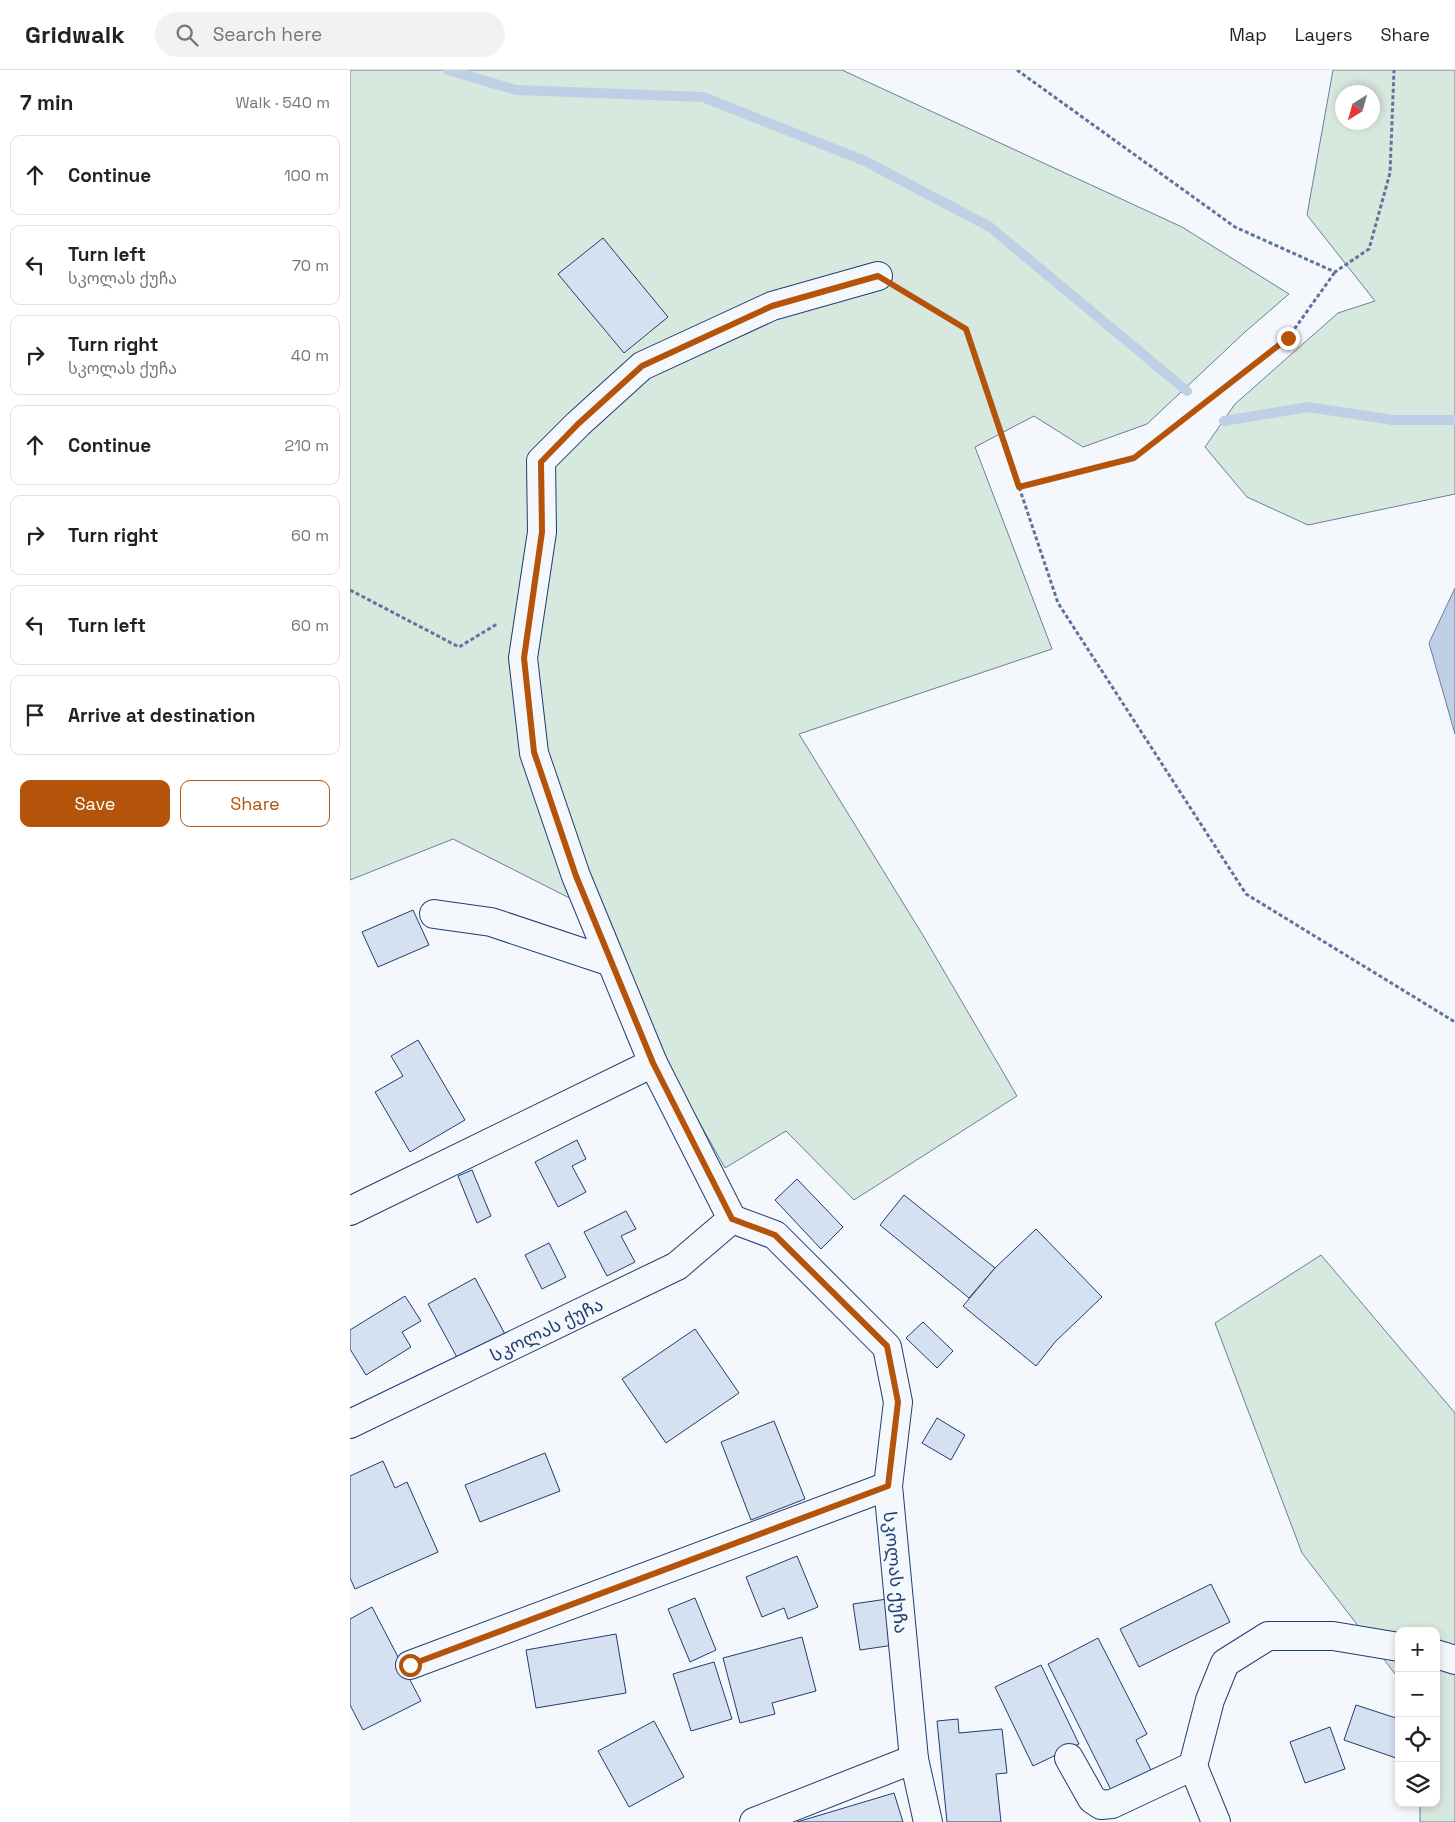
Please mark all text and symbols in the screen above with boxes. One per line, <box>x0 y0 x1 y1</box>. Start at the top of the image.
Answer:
search box <box>155 12 505 57</box>
text: Gridwalk <box>25 19 125 50</box>
icon: search <box>173 21 201 49</box>
text: Search here <box>213 22 322 47</box>
text: Map <box>1229 23 1267 46</box>
text: Layers <box>1295 23 1352 46</box>
text: Share <box>1380 23 1430 46</box>
north arrow <box>1335 85 1380 130</box>
text: 7 min <box>20 89 73 116</box>
text: Walk · 540 m <box>236 92 330 113</box>
icon: ahead <box>21 161 49 189</box>
text: Continue <box>68 163 151 188</box>
text: 100 m <box>284 165 329 186</box>
text: Turn left <box>68 242 146 267</box>
icon: left <box>21 251 49 279</box>
text: 70 m <box>292 255 329 276</box>
text: სკოლას ქუჩა <box>68 268 177 289</box>
route end <box>1277 327 1300 350</box>
text: Turn right <box>68 332 158 357</box>
icon: right <box>21 341 49 369</box>
text: 40 m <box>291 345 329 366</box>
text: სკოლას ქუჩა <box>68 358 177 379</box>
icon: ahead <box>21 431 49 459</box>
text: Continue <box>68 433 151 458</box>
text: 210 m <box>285 435 329 456</box>
icon: right <box>21 521 49 549</box>
text: Turn right <box>68 523 158 548</box>
text: 60 m <box>291 525 329 546</box>
icon: left <box>21 611 49 639</box>
text: Turn left <box>68 613 146 638</box>
text: 60 m <box>291 615 329 636</box>
icon: arrive <box>21 701 49 729</box>
text: Arrive at destination <box>68 703 256 728</box>
button: Save <box>20 780 170 827</box>
button: Share <box>180 780 330 827</box>
street label: სკოლას ქუჩა <box>486 1292 607 1366</box>
street label: სკოლას ქუჩა <box>879 1510 914 1635</box>
map controls <box>1395 1627 1440 1807</box>
button: + <box>1395 1627 1440 1672</box>
route start <box>399 1654 422 1677</box>
button: − <box>1395 1672 1440 1717</box>
button: locate <box>1395 1717 1440 1762</box>
button: layers <box>1395 1762 1440 1807</box>

